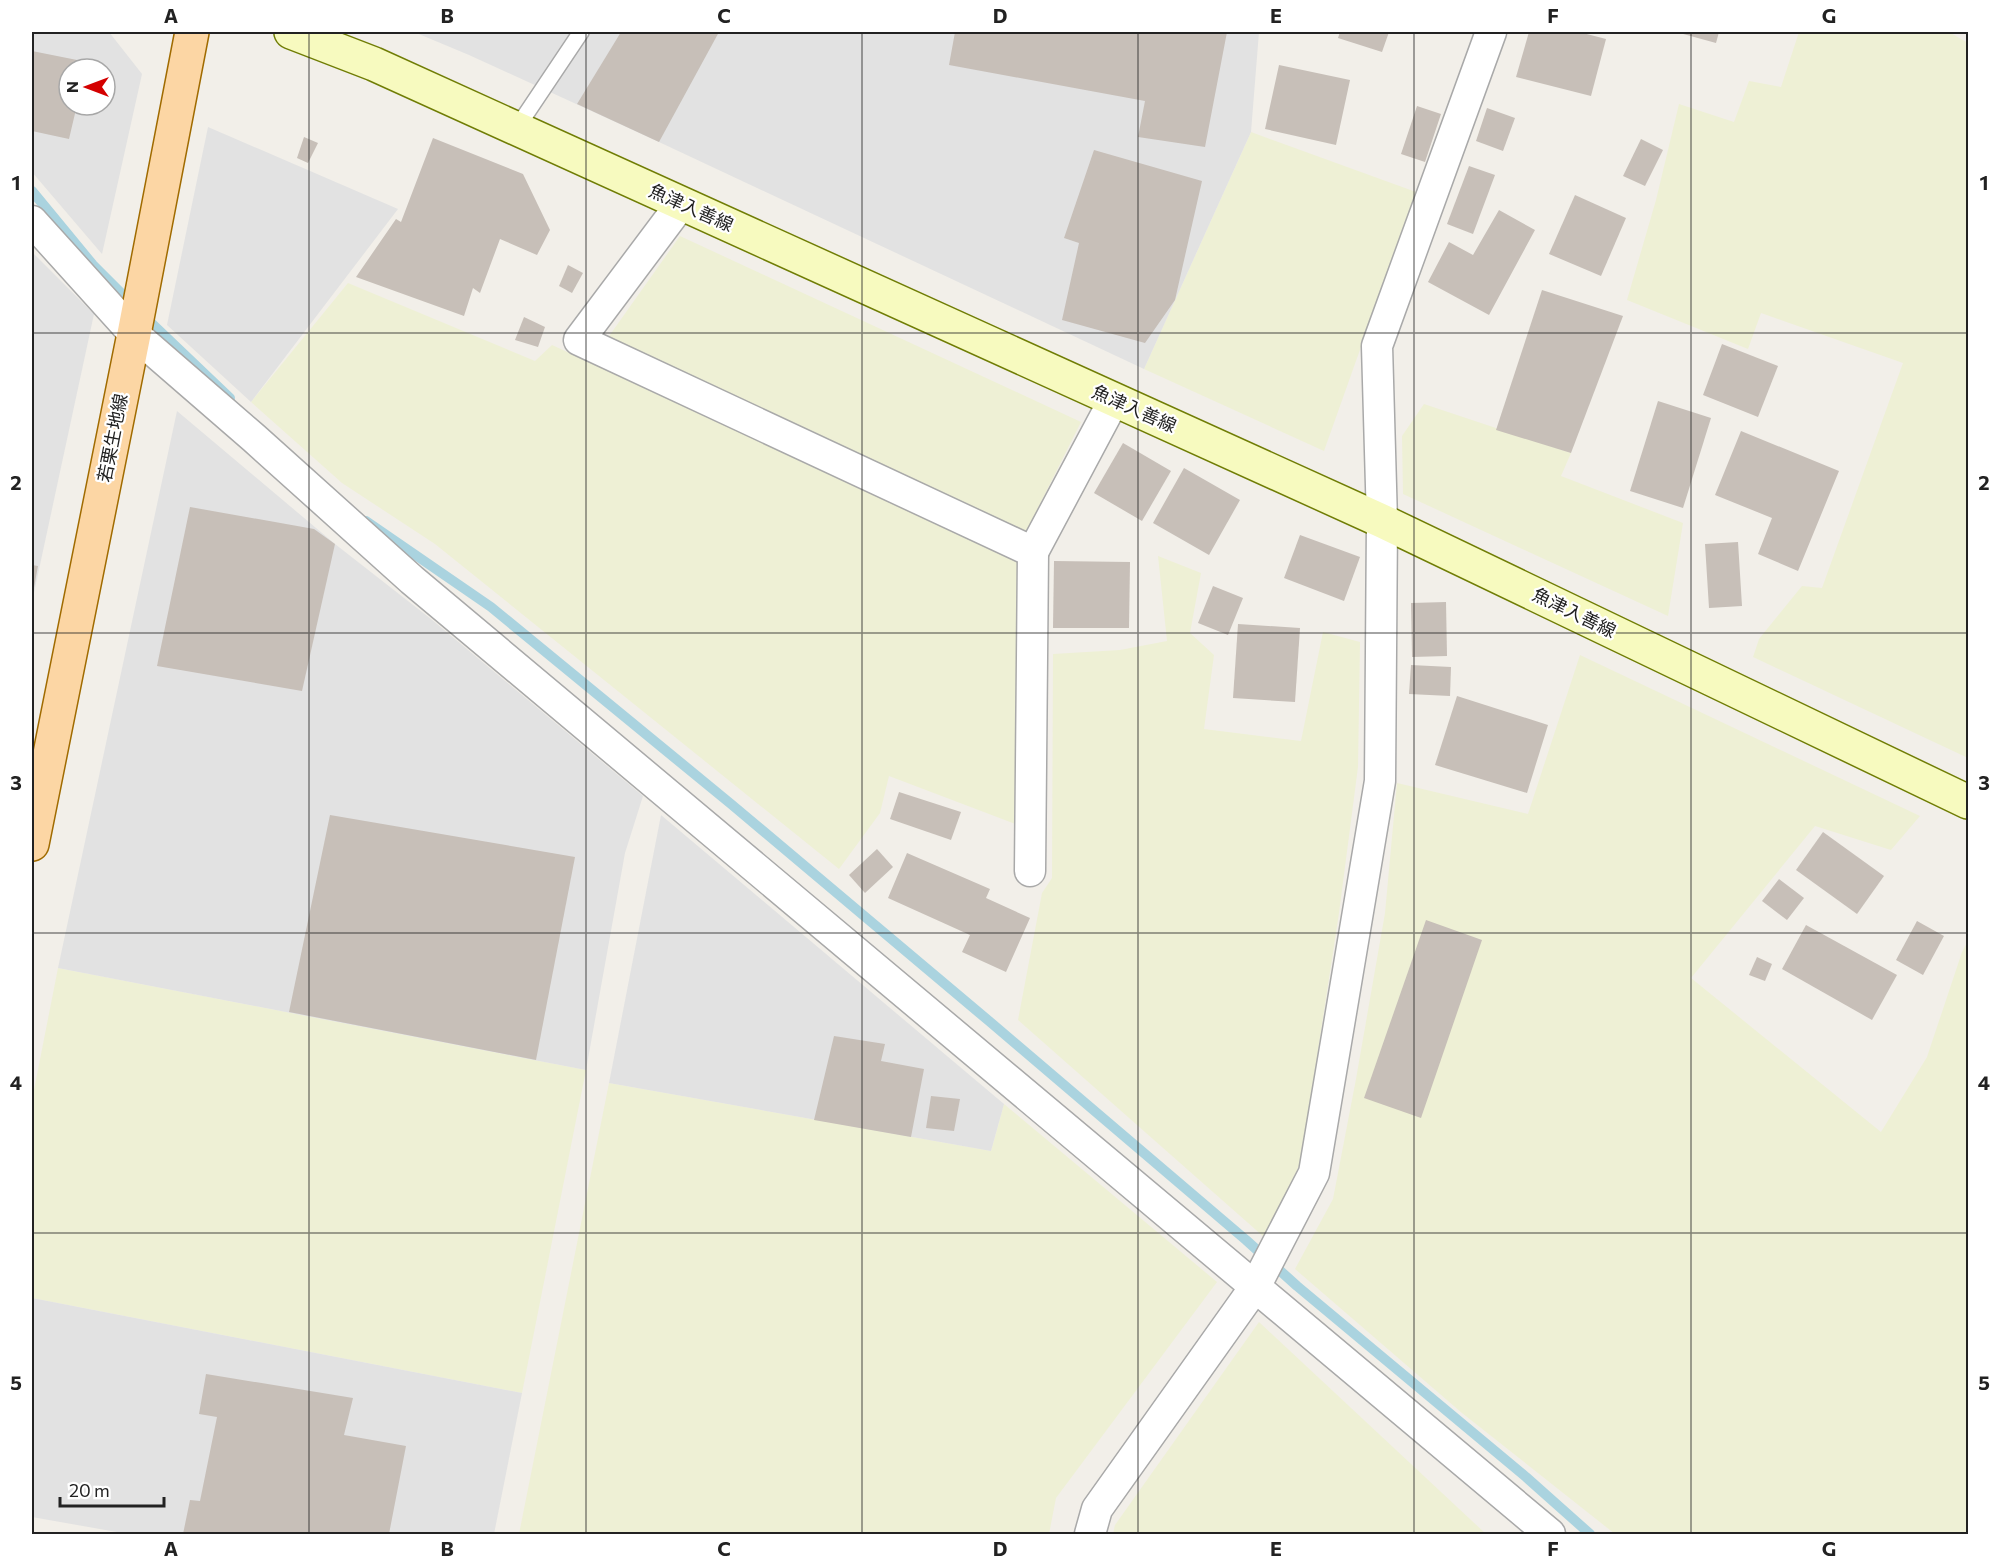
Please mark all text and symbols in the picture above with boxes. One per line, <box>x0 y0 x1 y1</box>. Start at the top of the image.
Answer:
text: A <box>164 3 178 27</box>
text: B <box>440 3 454 27</box>
text: C <box>717 3 731 27</box>
text: D <box>993 3 1007 27</box>
text: E <box>1270 3 1282 27</box>
text: F <box>1547 3 1559 27</box>
text: G <box>1822 3 1836 27</box>
north arrow <box>57 57 117 117</box>
text: N <box>62 81 81 93</box>
text: 1 <box>11 170 21 194</box>
text: 1 <box>1979 170 1989 194</box>
street label: 魚津入善線 <box>646 179 737 235</box>
street label: 魚津入善線 <box>1089 380 1180 436</box>
street label: 若栗生地線 <box>93 392 131 484</box>
text: 2 <box>10 470 22 494</box>
text: 2 <box>1978 470 1990 494</box>
street label: 魚津入善線 <box>1529 582 1620 642</box>
text: 3 <box>10 770 22 794</box>
text: 3 <box>1978 770 1990 794</box>
text: 4 <box>10 1070 22 1094</box>
text: 4 <box>1978 1070 1990 1094</box>
text: 5 <box>10 1370 22 1394</box>
text: 5 <box>1978 1370 1990 1394</box>
scale bar <box>60 1470 164 1508</box>
text: 20 m <box>69 1479 110 1501</box>
text: A <box>164 1536 178 1560</box>
text: B <box>440 1536 454 1560</box>
text: C <box>717 1536 731 1560</box>
text: D <box>993 1536 1007 1560</box>
text: E <box>1270 1536 1282 1560</box>
text: F <box>1547 1536 1559 1560</box>
text: G <box>1822 1536 1836 1560</box>

